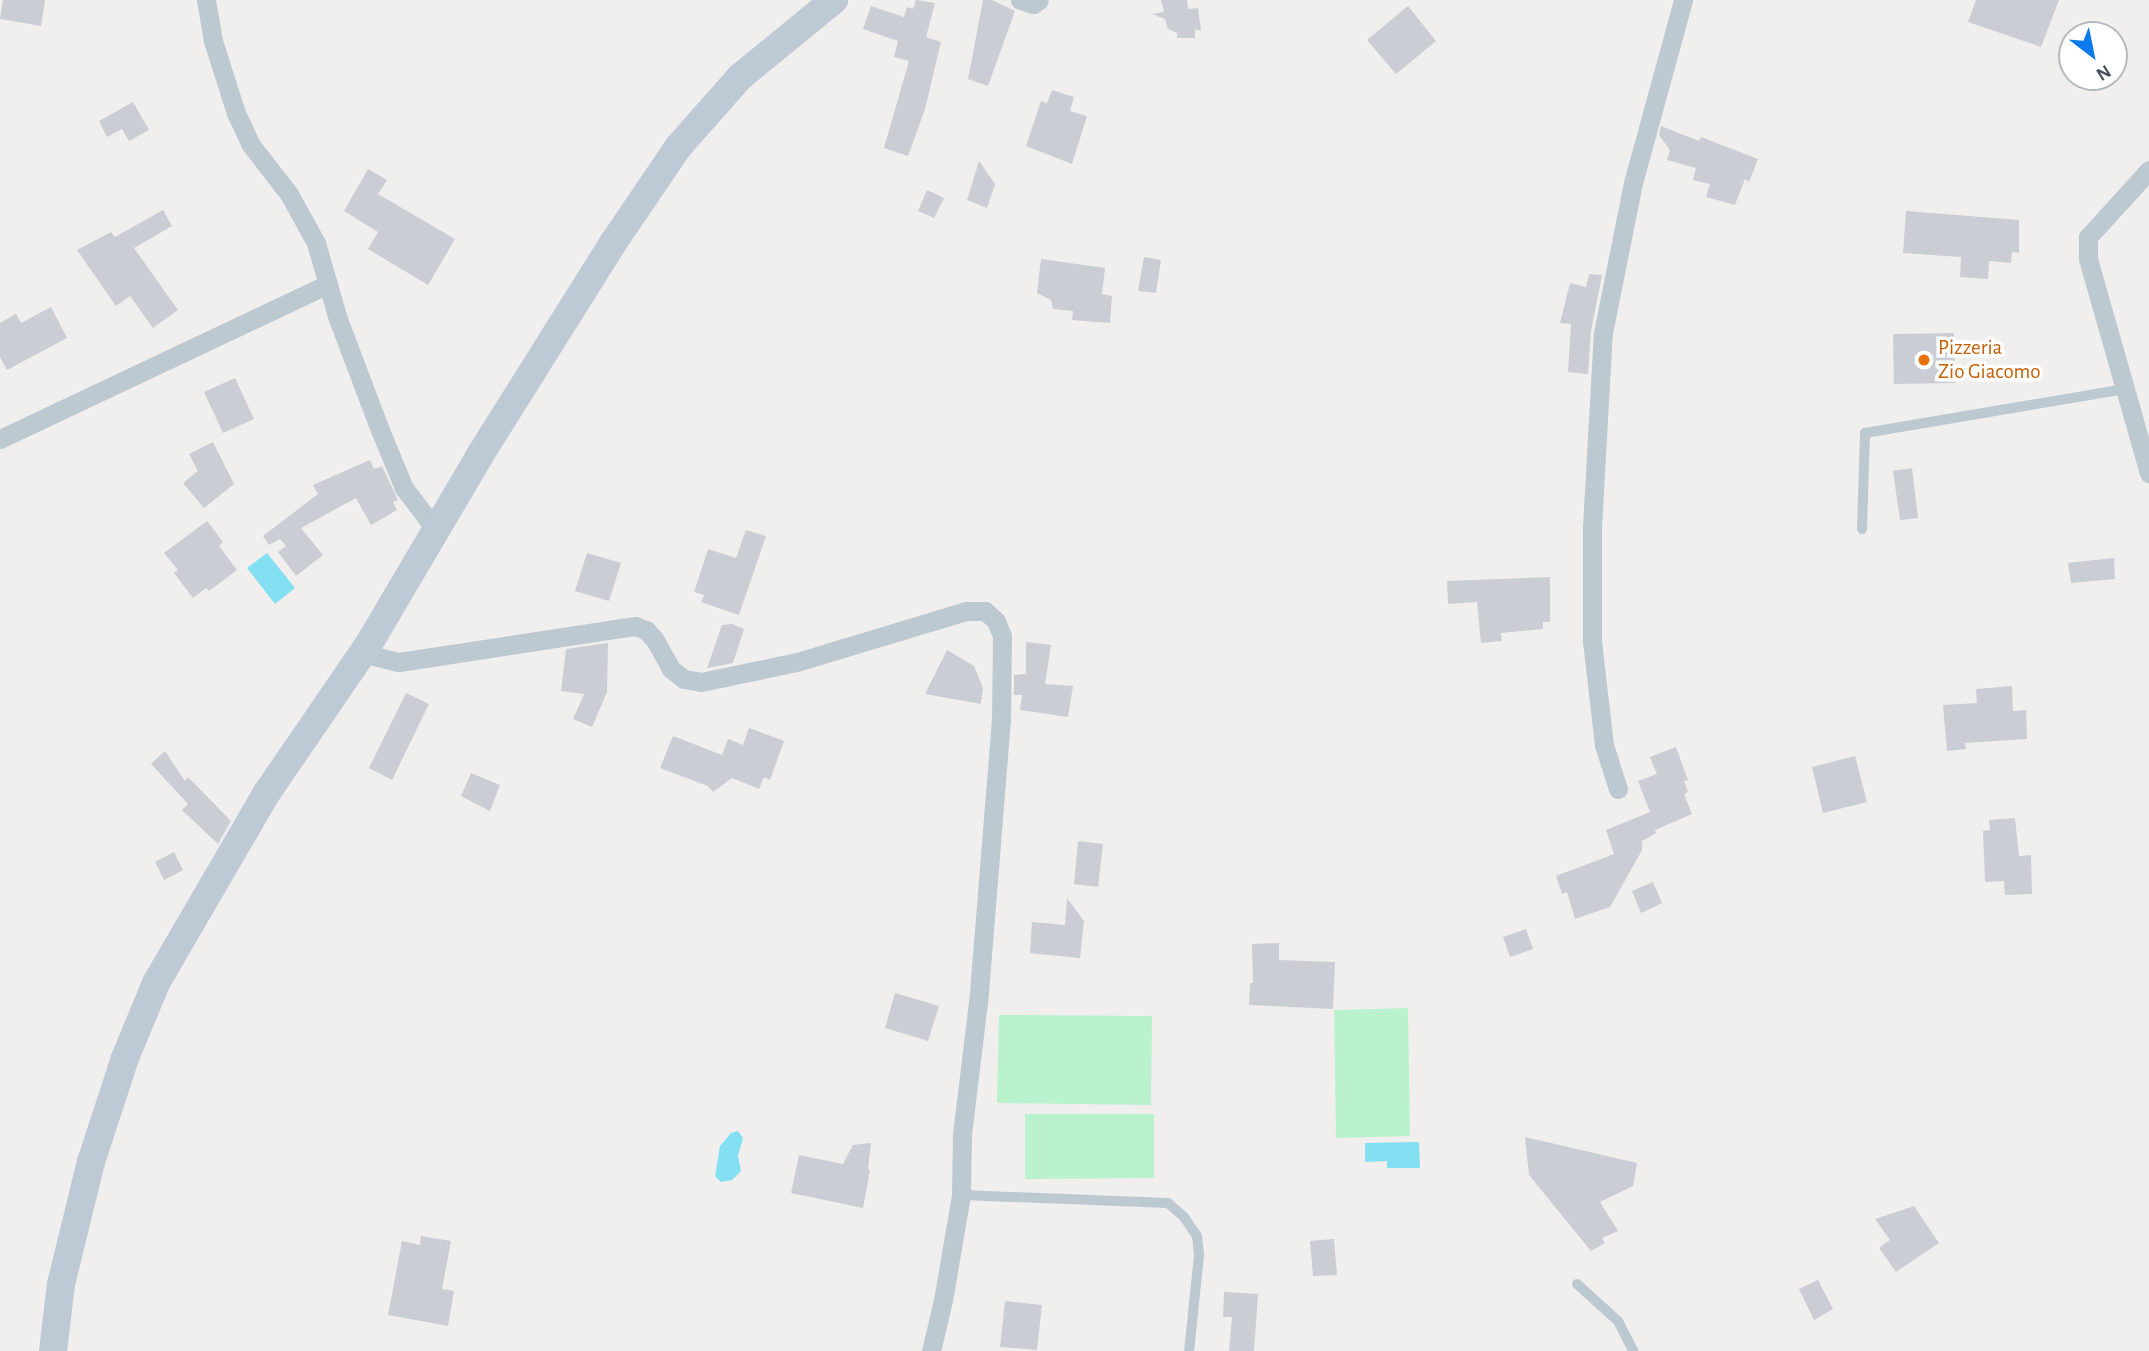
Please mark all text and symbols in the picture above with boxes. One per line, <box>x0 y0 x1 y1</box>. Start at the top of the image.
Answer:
north arrow <box>2058 21 2128 91</box>
text: N <box>2093 61 2114 84</box>
place label: Pizzeria Zio Giacomo <box>1938 335 2041 385</box>
marker: Pizzeria Zio Giacomo <box>1916 352 1932 368</box>

